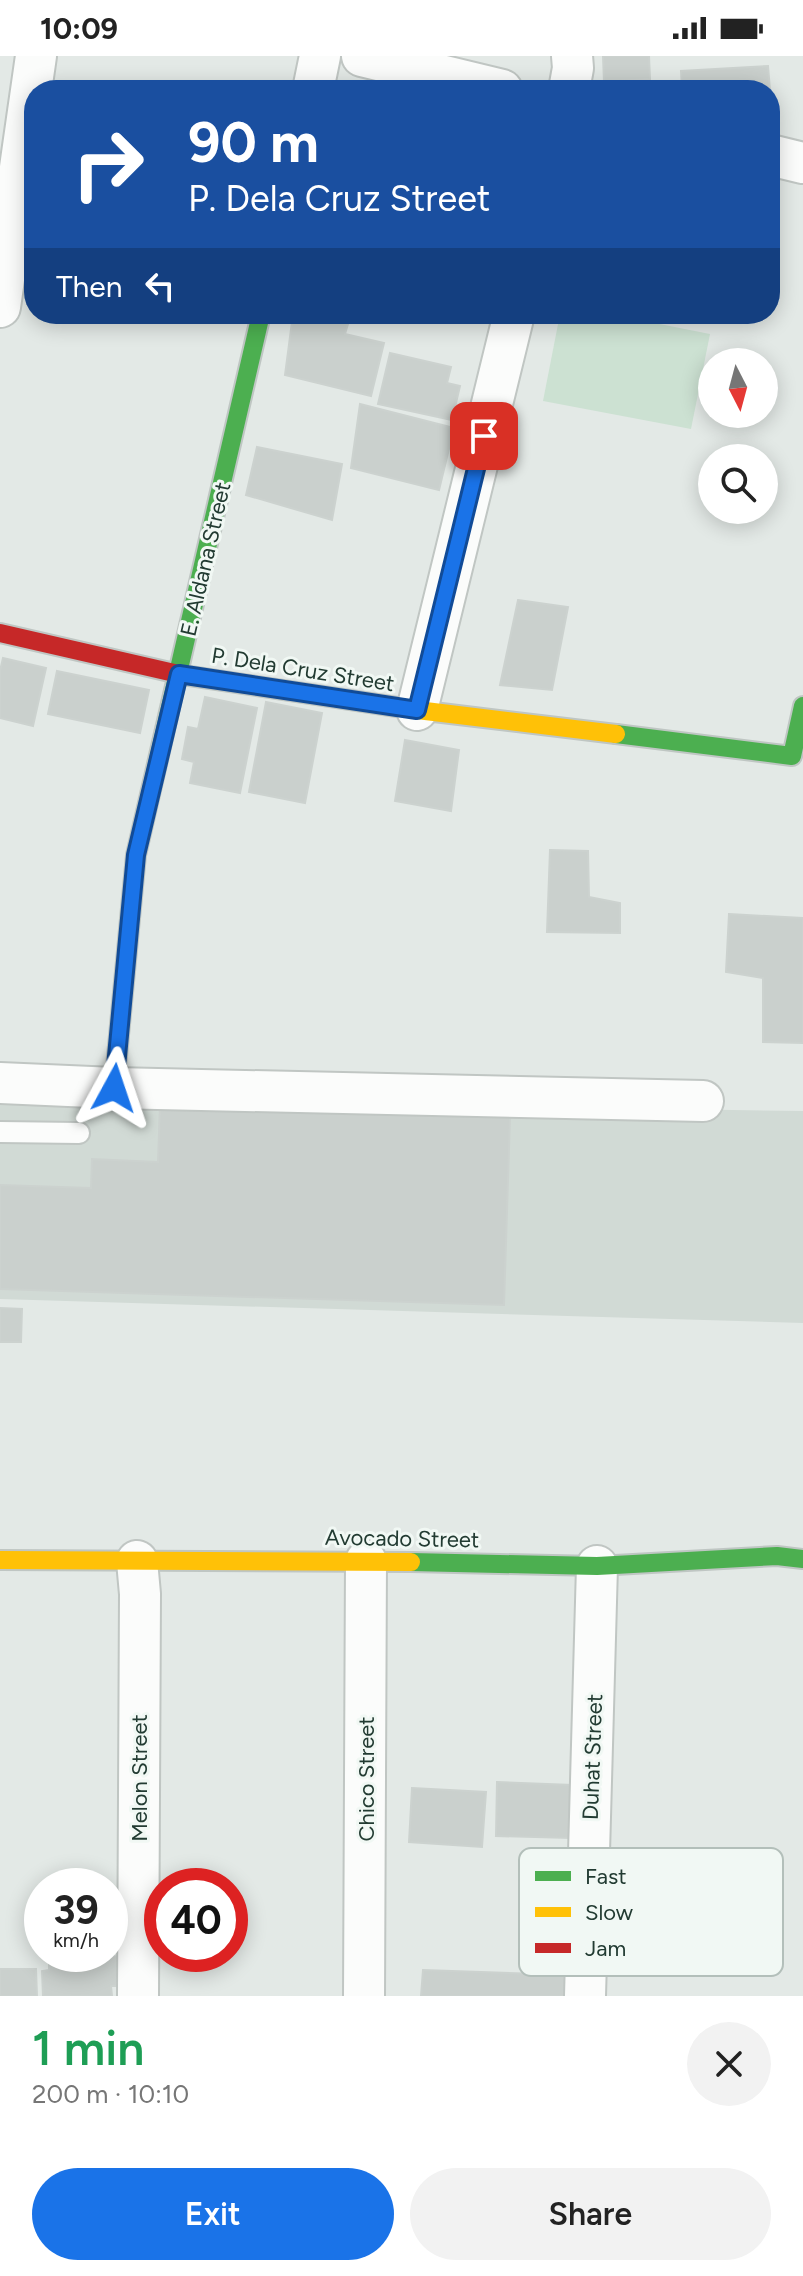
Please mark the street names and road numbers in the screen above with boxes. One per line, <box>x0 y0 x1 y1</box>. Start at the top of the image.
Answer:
street label: E. Aldana Street <box>175 479 236 639</box>
street label: P. Dela Cruz Street <box>210 642 396 697</box>
street label: Avocado Street <box>325 1524 479 1553</box>
street label: Duhat Street <box>577 1693 608 1821</box>
street label: Melon Street <box>126 1714 153 1842</box>
street label: Chico Street <box>353 1717 380 1841</box>

